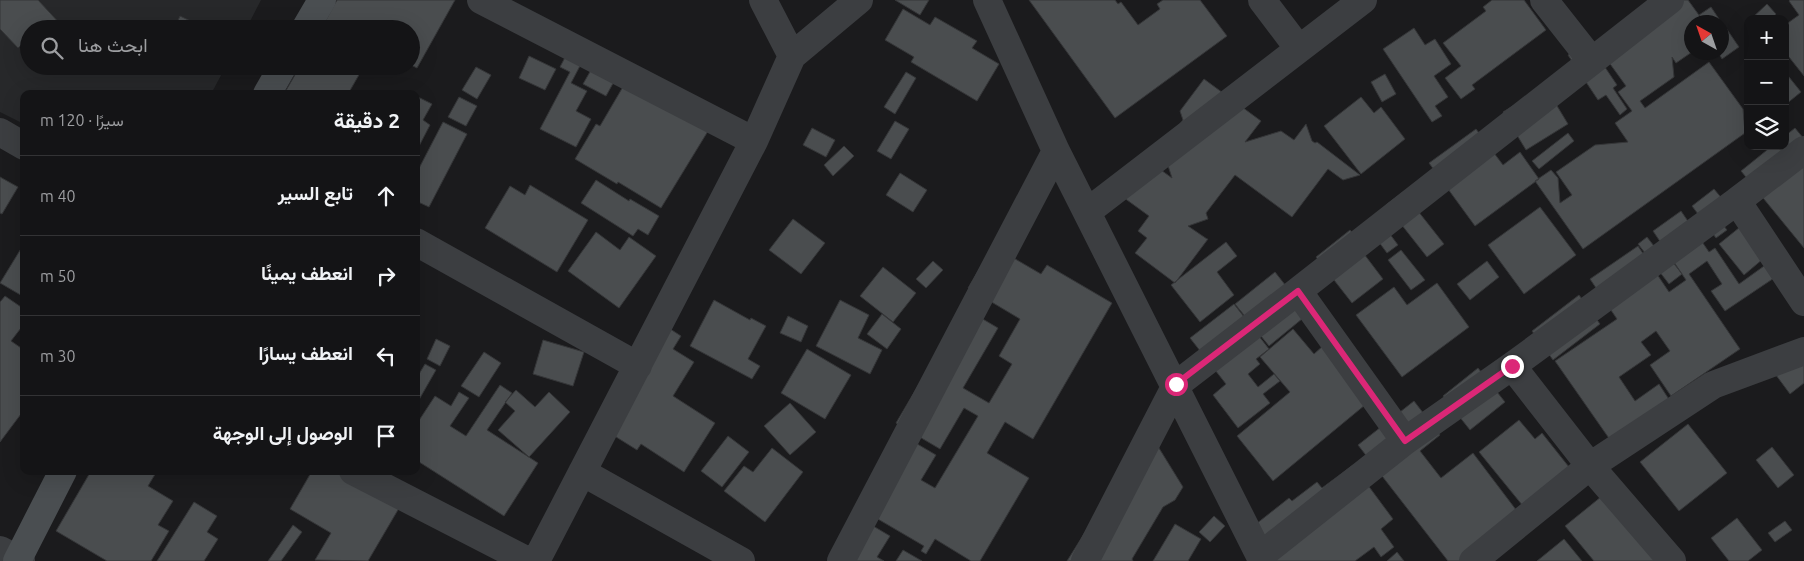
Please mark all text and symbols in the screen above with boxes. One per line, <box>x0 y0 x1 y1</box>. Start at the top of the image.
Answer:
north arrow <box>1684 15 1729 60</box>
map controls <box>1744 15 1789 150</box>
button: + <box>1744 15 1789 60</box>
search box <box>20 20 420 75</box>
icon: search <box>38 34 66 62</box>
text: ابحث هنا <box>78 34 148 56</box>
button: − <box>1744 60 1789 105</box>
button: layers <box>1744 105 1789 150</box>
text: 2 دقيقة <box>334 108 400 132</box>
text: سيرًا · 120 m <box>40 111 124 129</box>
text: تابع السير <box>278 182 353 204</box>
icon: ahead <box>372 182 400 210</box>
text: 40 m <box>40 187 76 205</box>
text: انعطف يمينًا <box>261 262 353 284</box>
icon: right <box>372 262 400 290</box>
text: 50 m <box>40 267 76 285</box>
text: انعطف يسارًا <box>259 342 353 364</box>
icon: left <box>372 342 400 370</box>
text: 30 m <box>40 347 76 365</box>
route end <box>1501 355 1524 378</box>
route start <box>1165 373 1188 396</box>
text: الوصول إلى الوجهة <box>213 422 353 444</box>
icon: arrive <box>372 422 400 450</box>

